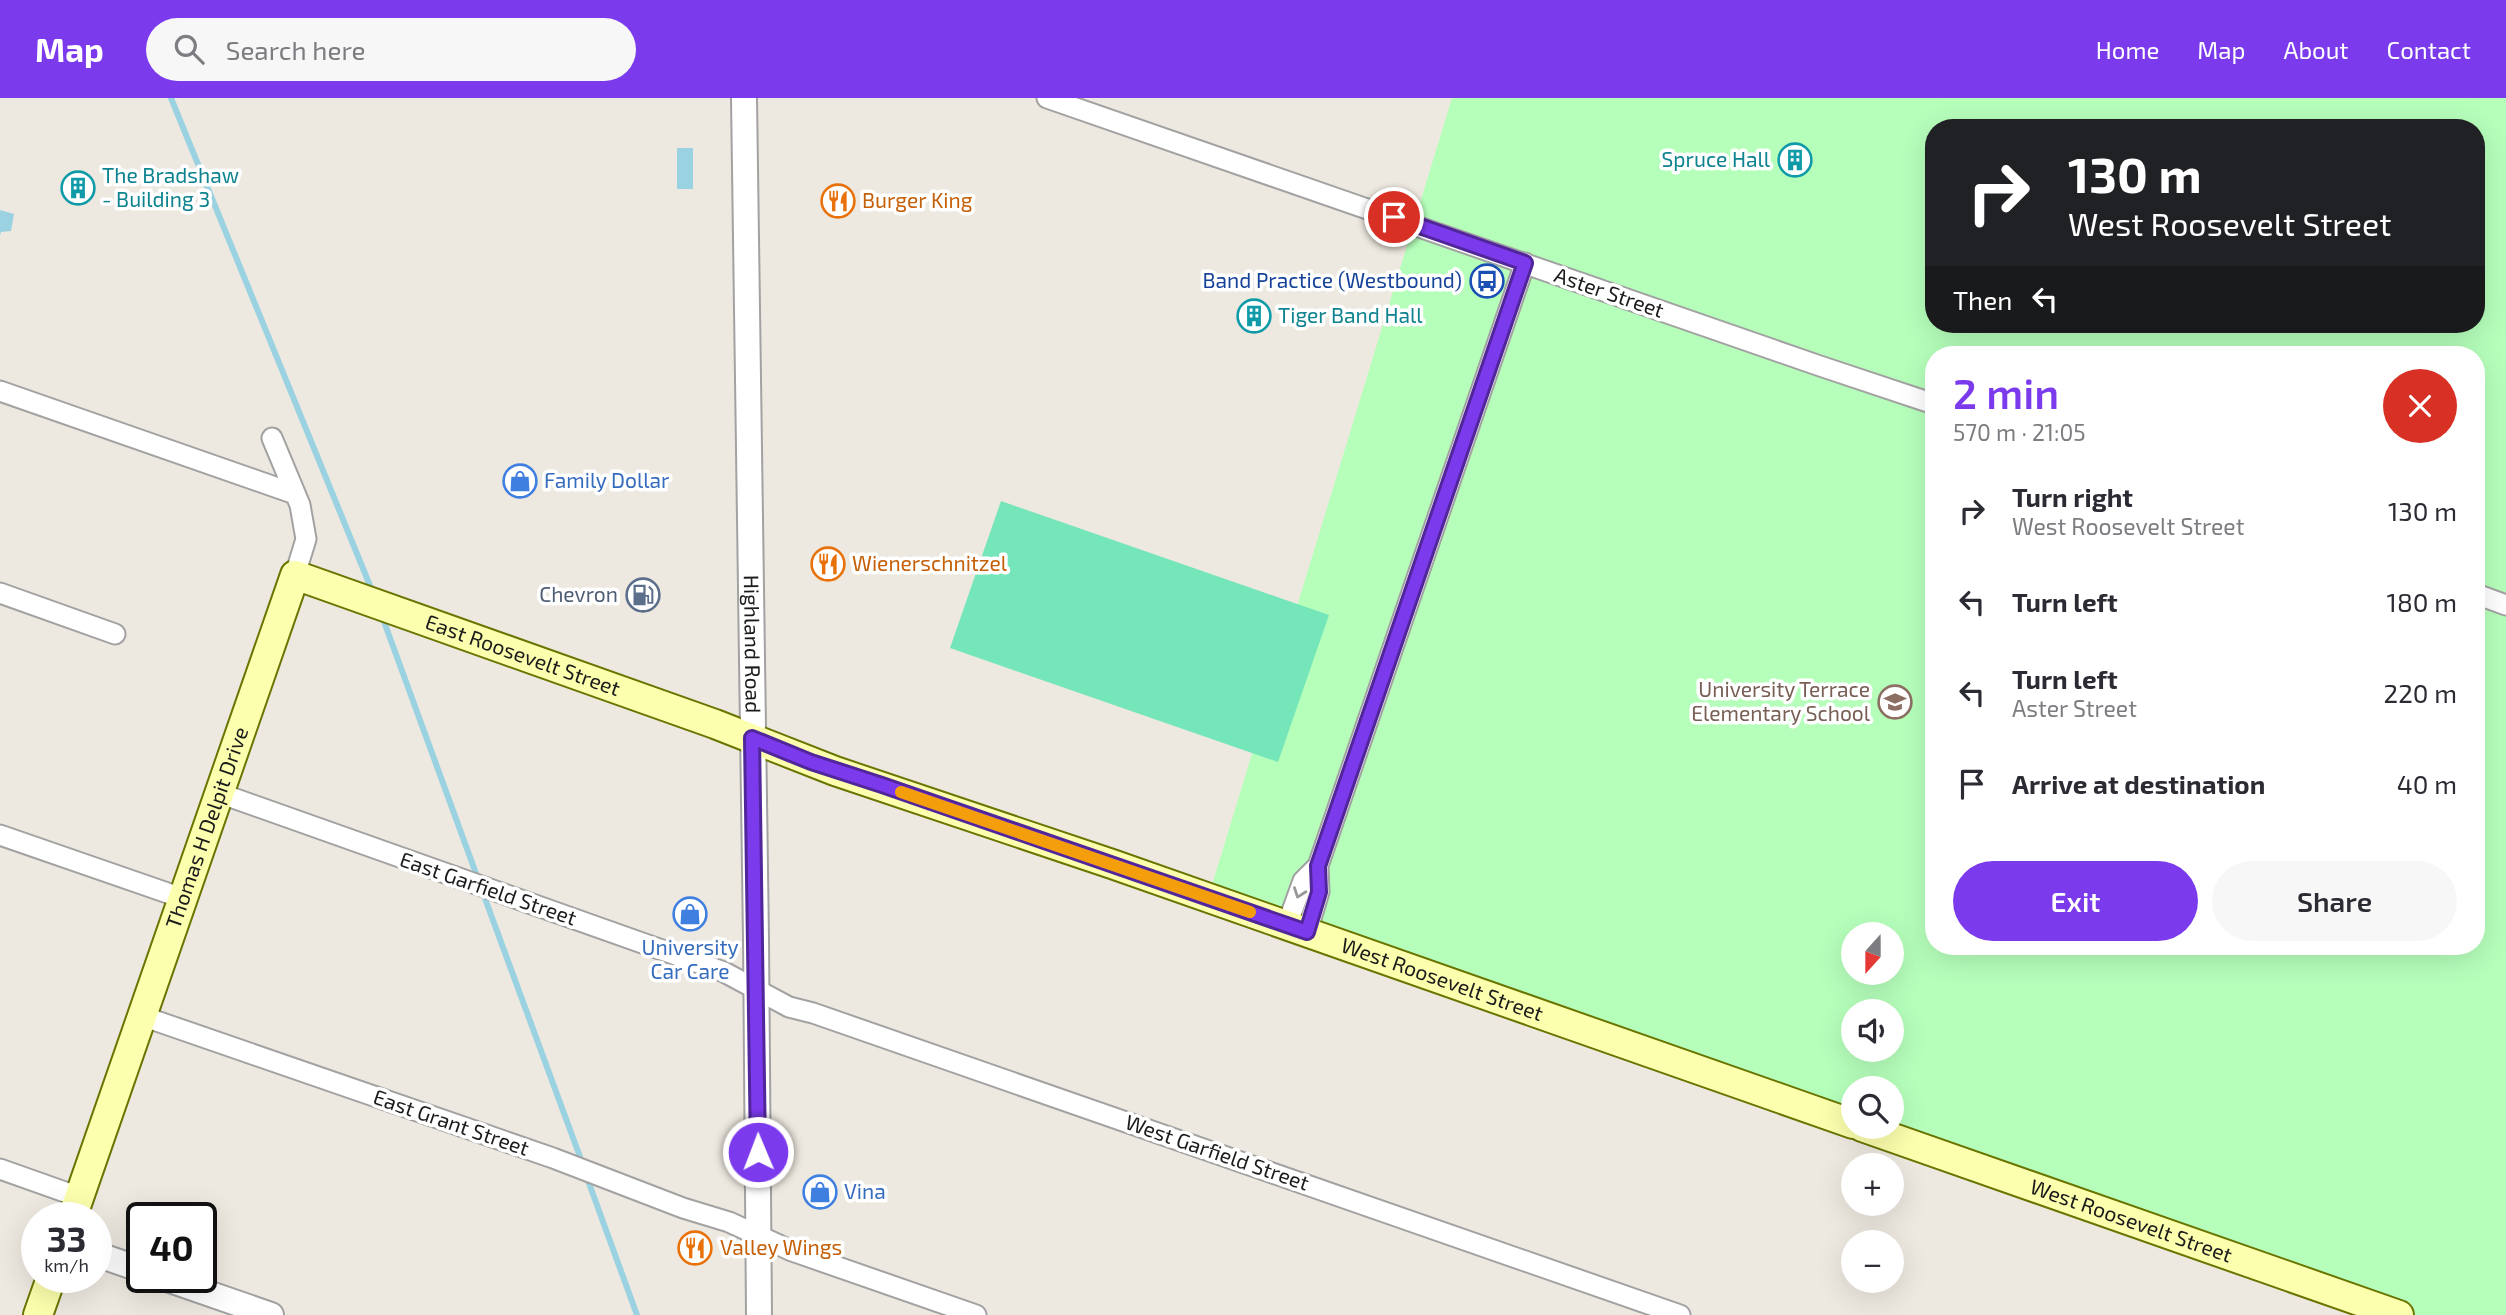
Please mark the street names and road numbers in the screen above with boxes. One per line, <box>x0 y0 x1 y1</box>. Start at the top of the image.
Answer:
street label: Aster Street <box>1552 261 1667 322</box>
street label: Highland Road <box>740 575 767 713</box>
street label: East Roosevelt Street <box>422 608 624 700</box>
street label: Thomas H Delpit Drive <box>159 723 252 931</box>
street label: East Garfield Street <box>397 846 580 930</box>
street label: West Roosevelt Street <box>1338 931 1547 1025</box>
street label: East Grant Street <box>370 1083 533 1160</box>
street label: West Garfield Street <box>1122 1108 1313 1195</box>
street label: West Roosevelt Street <box>2027 1173 2236 1267</box>

